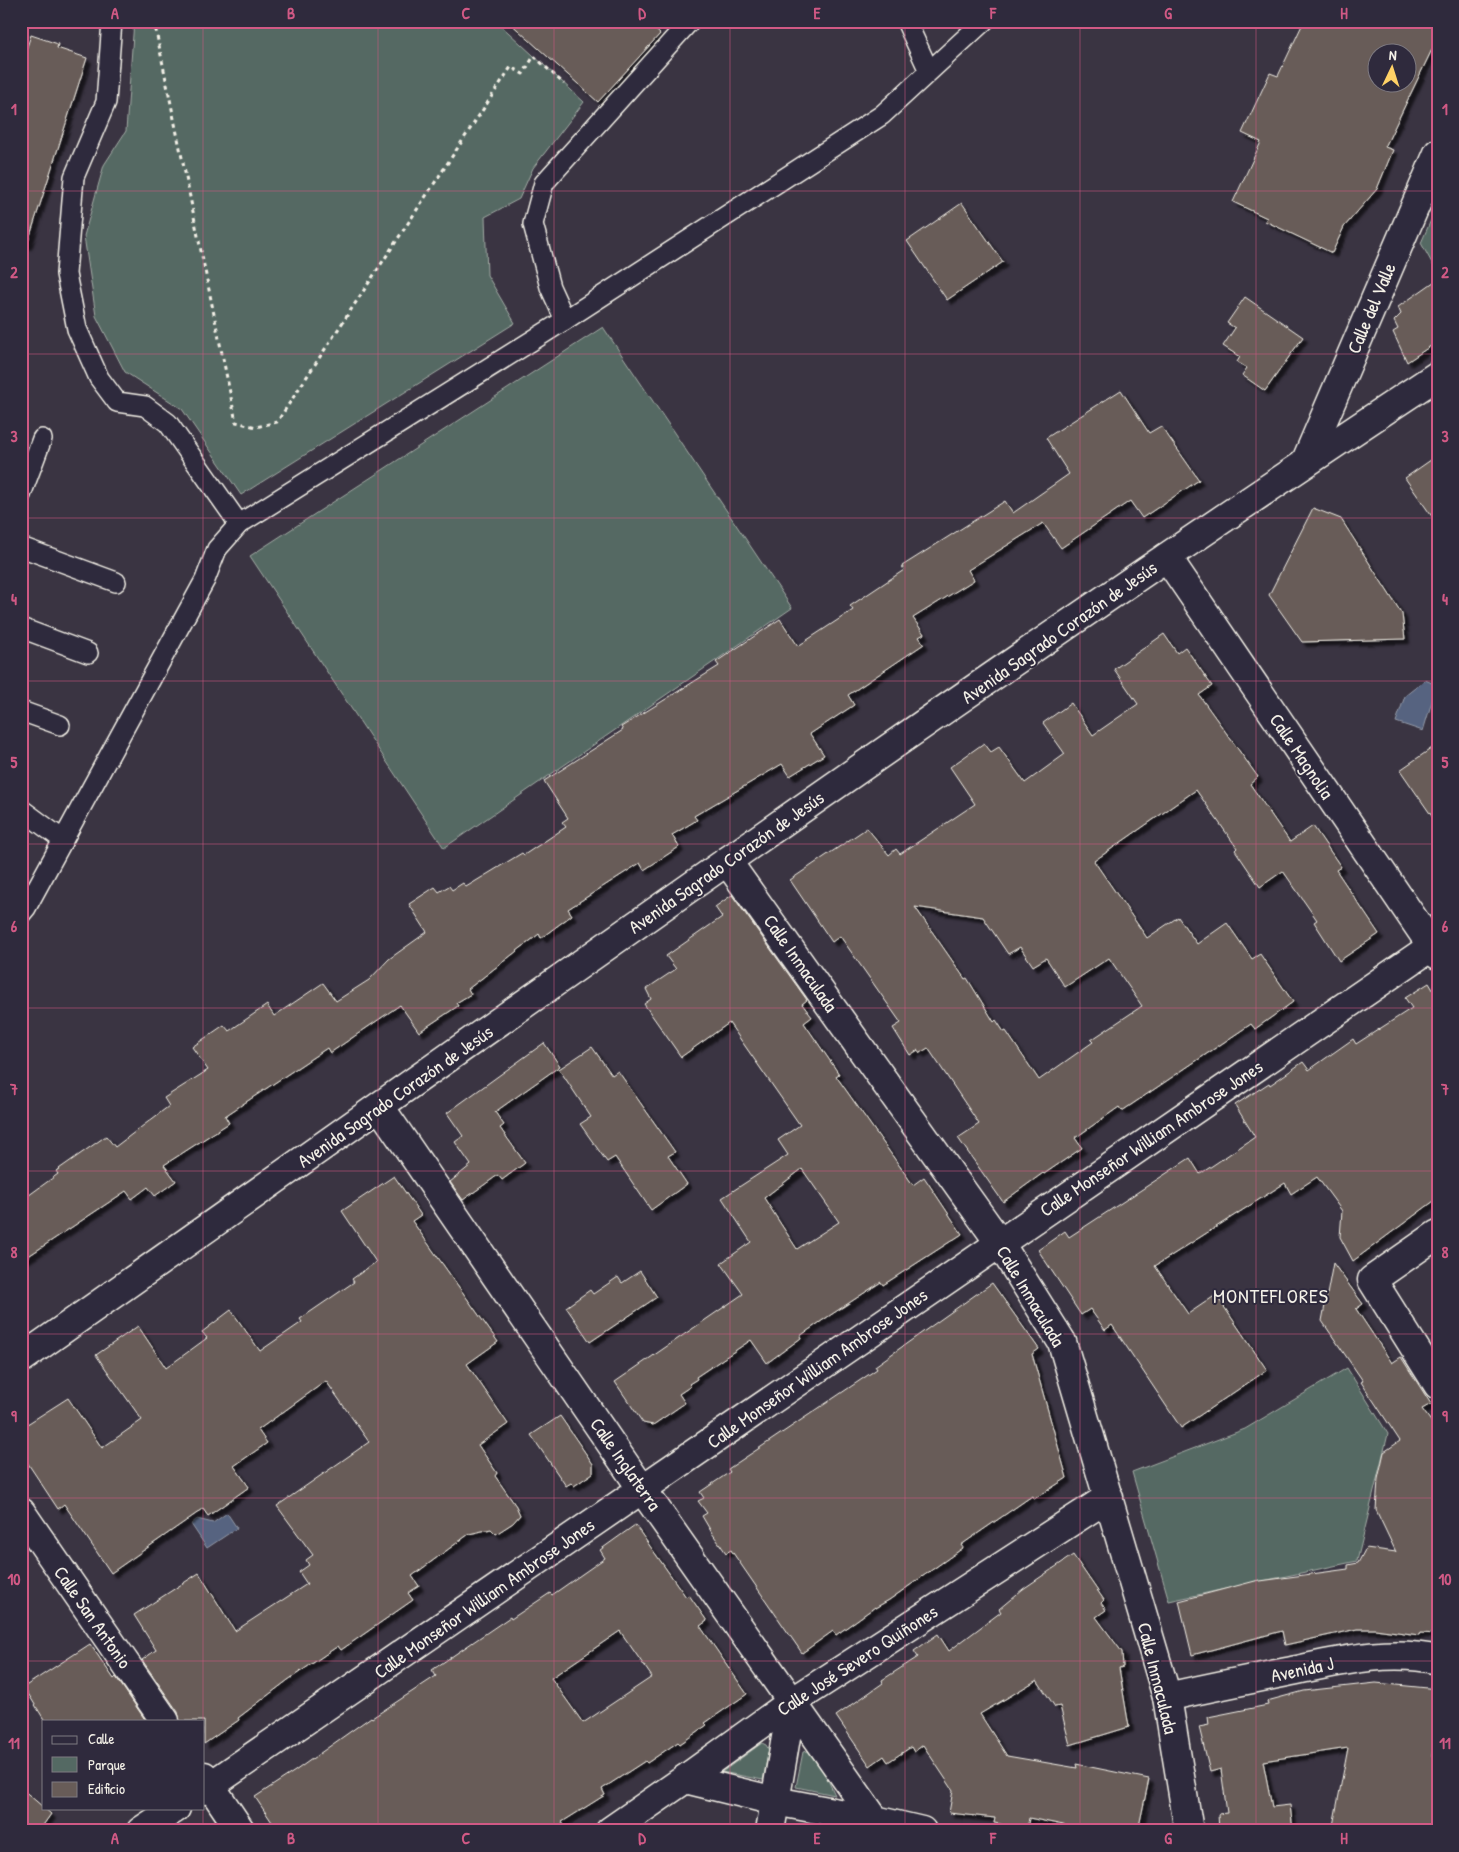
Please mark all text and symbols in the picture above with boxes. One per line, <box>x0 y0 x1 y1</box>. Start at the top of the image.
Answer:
text: A <box>111 2 119 24</box>
text: B <box>287 2 295 24</box>
text: C <box>462 2 471 24</box>
text: D <box>638 2 646 24</box>
text: E <box>813 2 821 24</box>
text: F <box>989 2 997 24</box>
text: G <box>1164 2 1172 24</box>
text: H <box>1340 2 1348 24</box>
north arrow <box>1366 42 1416 92</box>
text: N <box>1389 45 1398 64</box>
text: 1 <box>11 98 17 120</box>
text: 1 <box>1442 98 1448 120</box>
street label: Calle del Valle <box>1340 258 1402 357</box>
text: 2 <box>10 261 18 283</box>
text: 2 <box>1441 261 1449 283</box>
text: 3 <box>10 425 18 447</box>
text: 3 <box>1441 425 1449 447</box>
street label: Avenida Sagrado Corazón de Jesús <box>956 555 1162 709</box>
text: 4 <box>11 588 17 610</box>
text: 4 <box>1442 588 1448 610</box>
street label: Calle Magnolia <box>1264 708 1341 804</box>
text: 5 <box>11 751 18 773</box>
text: 5 <box>1442 751 1449 773</box>
street label: Avenida Sagrado Corazón de Jesús <box>623 785 829 939</box>
street label: Calle Inmaculada <box>758 909 845 1017</box>
text: 6 <box>11 915 18 937</box>
text: 6 <box>1442 915 1449 937</box>
street label: Avenida Sagrado Corazón de Jesús <box>292 1019 498 1173</box>
street label: Calle Monseñor William Ambrose Jones <box>1034 1053 1268 1223</box>
text: 7 <box>9 1078 18 1100</box>
text: 7 <box>1440 1078 1449 1100</box>
text: 8 <box>11 1241 18 1263</box>
street label: Calle Inmaculada <box>991 1241 1072 1352</box>
text: 8 <box>1442 1241 1449 1263</box>
street label: Calle Monseñor William Ambrose Jones <box>701 1282 933 1454</box>
district label: MONTEFLORES <box>1213 1282 1329 1309</box>
text: 9 <box>11 1405 17 1427</box>
text: 9 <box>1442 1405 1448 1427</box>
street label: Calle Inglaterra <box>584 1412 668 1516</box>
street label: Calle Monseñor William Ambrose Jones <box>368 1512 600 1684</box>
street label: Calle San Antonio <box>48 1561 138 1674</box>
text: 10 <box>8 1568 20 1590</box>
text: 10 <box>1439 1568 1451 1590</box>
street label: Calle José Severo Quiñones <box>772 1598 942 1722</box>
street label: Calle Inmaculada <box>1132 1620 1185 1737</box>
street label: Avenida J <box>1268 1650 1336 1688</box>
legend <box>42 1720 205 1810</box>
text: Calle <box>88 1728 115 1749</box>
text: 11 <box>8 1732 20 1754</box>
text: 11 <box>1439 1732 1451 1754</box>
text: Parque <box>88 1754 126 1775</box>
text: Edificio <box>88 1778 125 1799</box>
text: A <box>111 1827 119 1849</box>
text: B <box>287 1827 295 1849</box>
text: C <box>462 1827 471 1849</box>
text: D <box>638 1827 646 1849</box>
text: E <box>813 1827 821 1849</box>
text: F <box>989 1827 997 1849</box>
text: G <box>1164 1827 1172 1849</box>
text: H <box>1340 1827 1348 1849</box>

